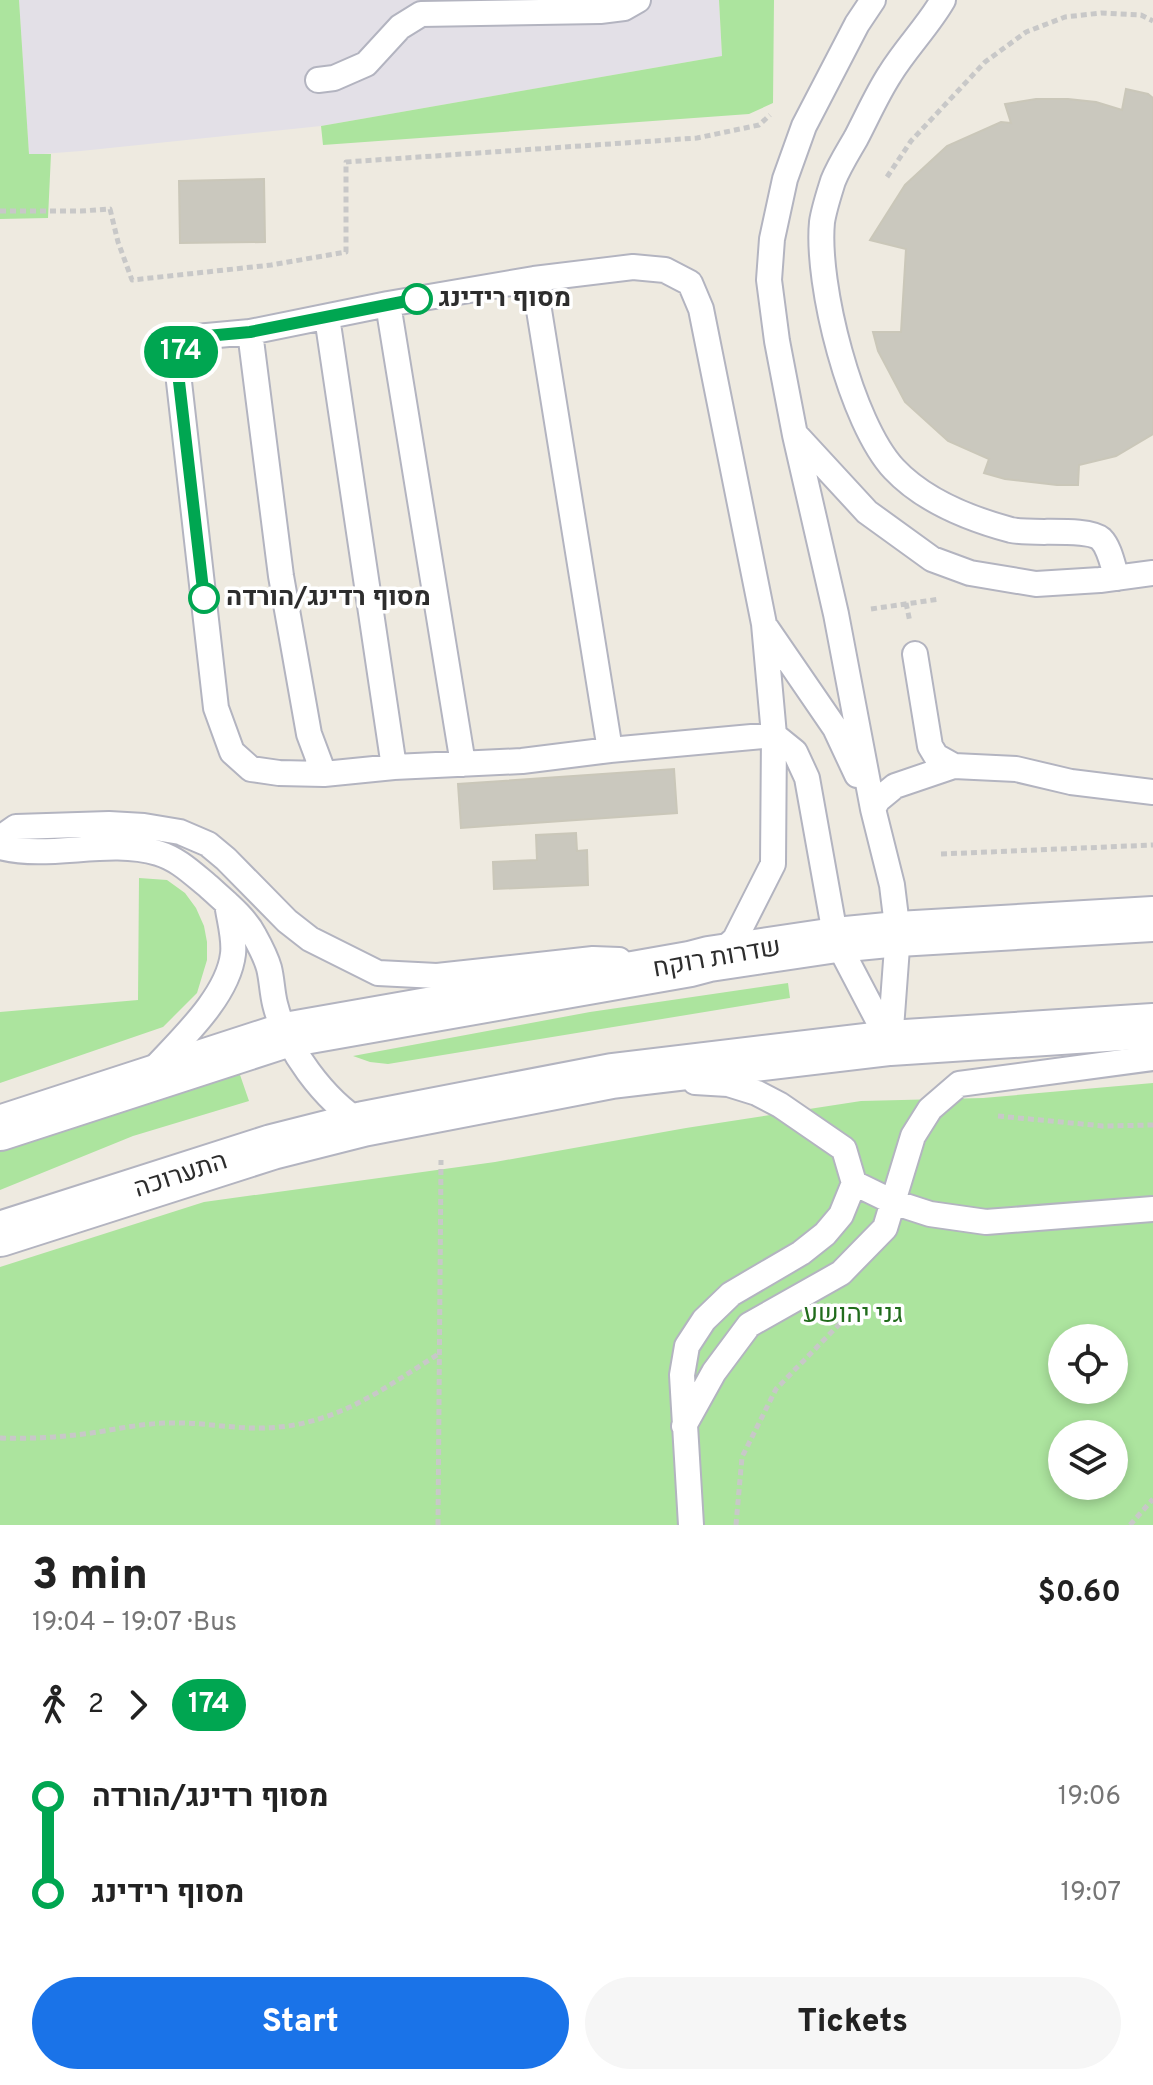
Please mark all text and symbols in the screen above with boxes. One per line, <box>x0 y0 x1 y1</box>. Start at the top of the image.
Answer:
place label: מסוף רידינג <box>439 283 571 316</box>
marker: מסוף רידינג <box>402 284 432 314</box>
line badge: 174 <box>135 326 227 378</box>
text: 174 <box>160 334 202 370</box>
place label: מסוף רדינג/הורדה <box>226 582 431 615</box>
marker: מסוף רדינג/הורדה <box>189 583 219 613</box>
street label: שדרות רוקח <box>650 932 784 986</box>
street label: התערוכה <box>130 1145 232 1207</box>
park label: גני יהושע <box>803 1299 903 1332</box>
map controls <box>1048 1324 1128 1500</box>
button: locate <box>1048 1324 1128 1404</box>
button: layers <box>1048 1420 1128 1500</box>
text: 3 min <box>32 1549 148 1605</box>
text: $0.60 <box>1038 1575 1121 1612</box>
text: 19:04 – 19:07 · Bus <box>32 1607 237 1640</box>
icon: walk <box>32 1683 76 1727</box>
icon: forward <box>116 1683 160 1727</box>
text: 174 <box>188 1687 230 1723</box>
text: 2 <box>88 1689 104 1722</box>
text: מסוף רדינג/הורדה <box>92 1780 328 1817</box>
text: 19:06 <box>1058 1781 1121 1814</box>
text: מסוף רידינג <box>92 1876 244 1913</box>
text: 19:07 <box>1060 1877 1121 1910</box>
button: Start <box>32 1977 569 2069</box>
button: Tickets <box>585 1977 1121 2069</box>

